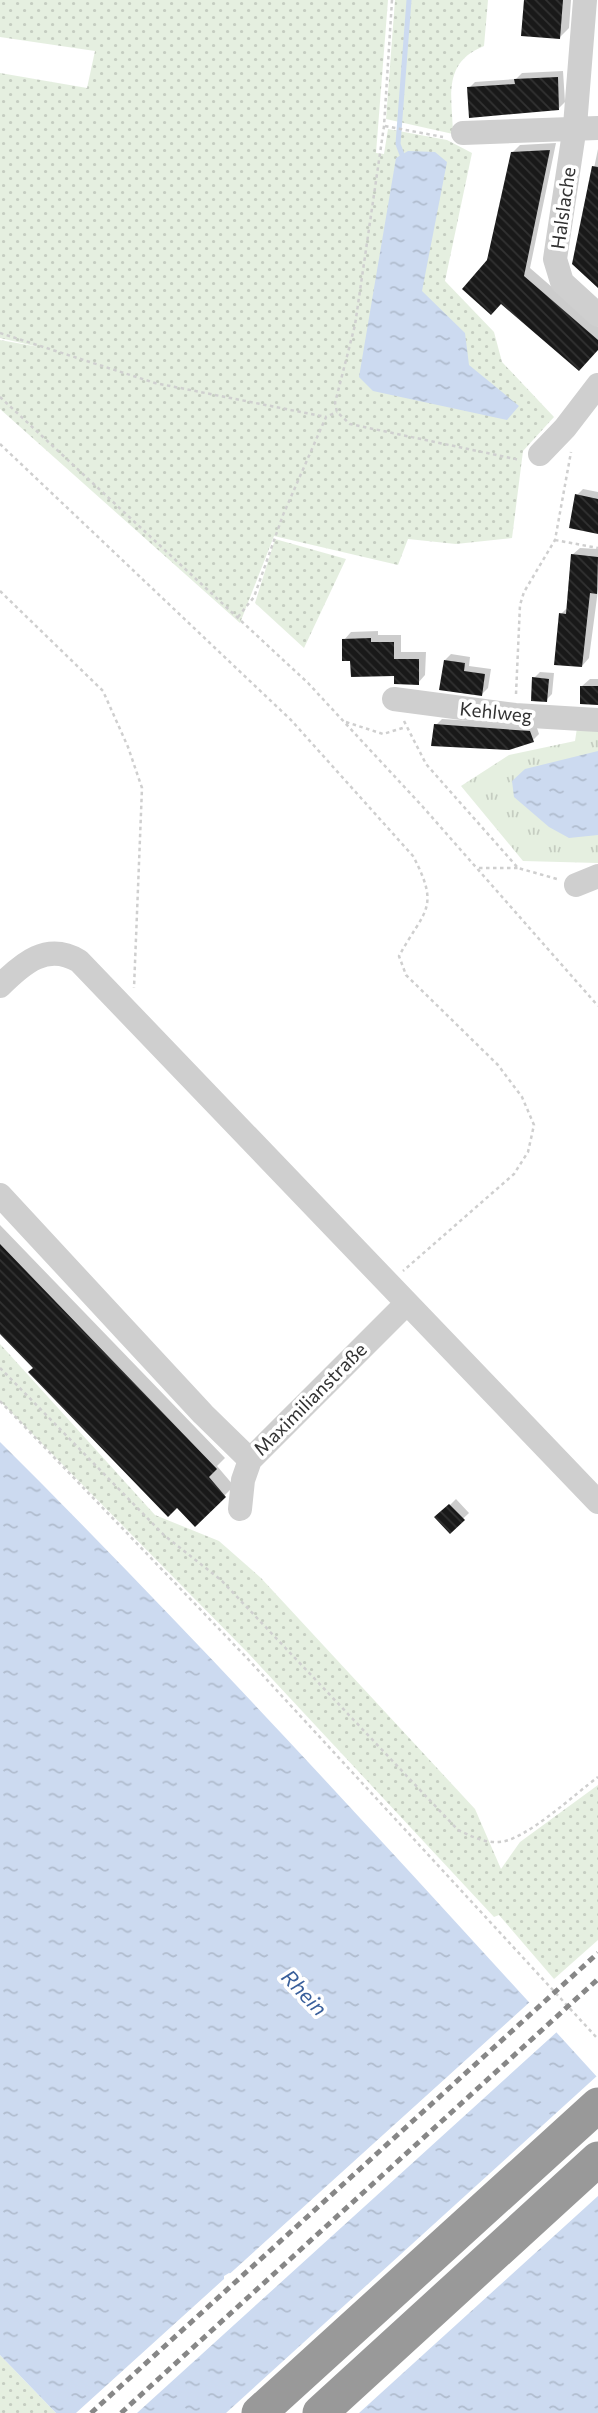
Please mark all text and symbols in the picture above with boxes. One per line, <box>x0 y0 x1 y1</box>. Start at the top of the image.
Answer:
street label: Halslache <box>545 165 580 250</box>
street label: Kehlweg <box>459 696 534 727</box>
street label: Maximilianstraße <box>248 1337 371 1460</box>
water label: Rhein <box>277 1964 333 2020</box>

